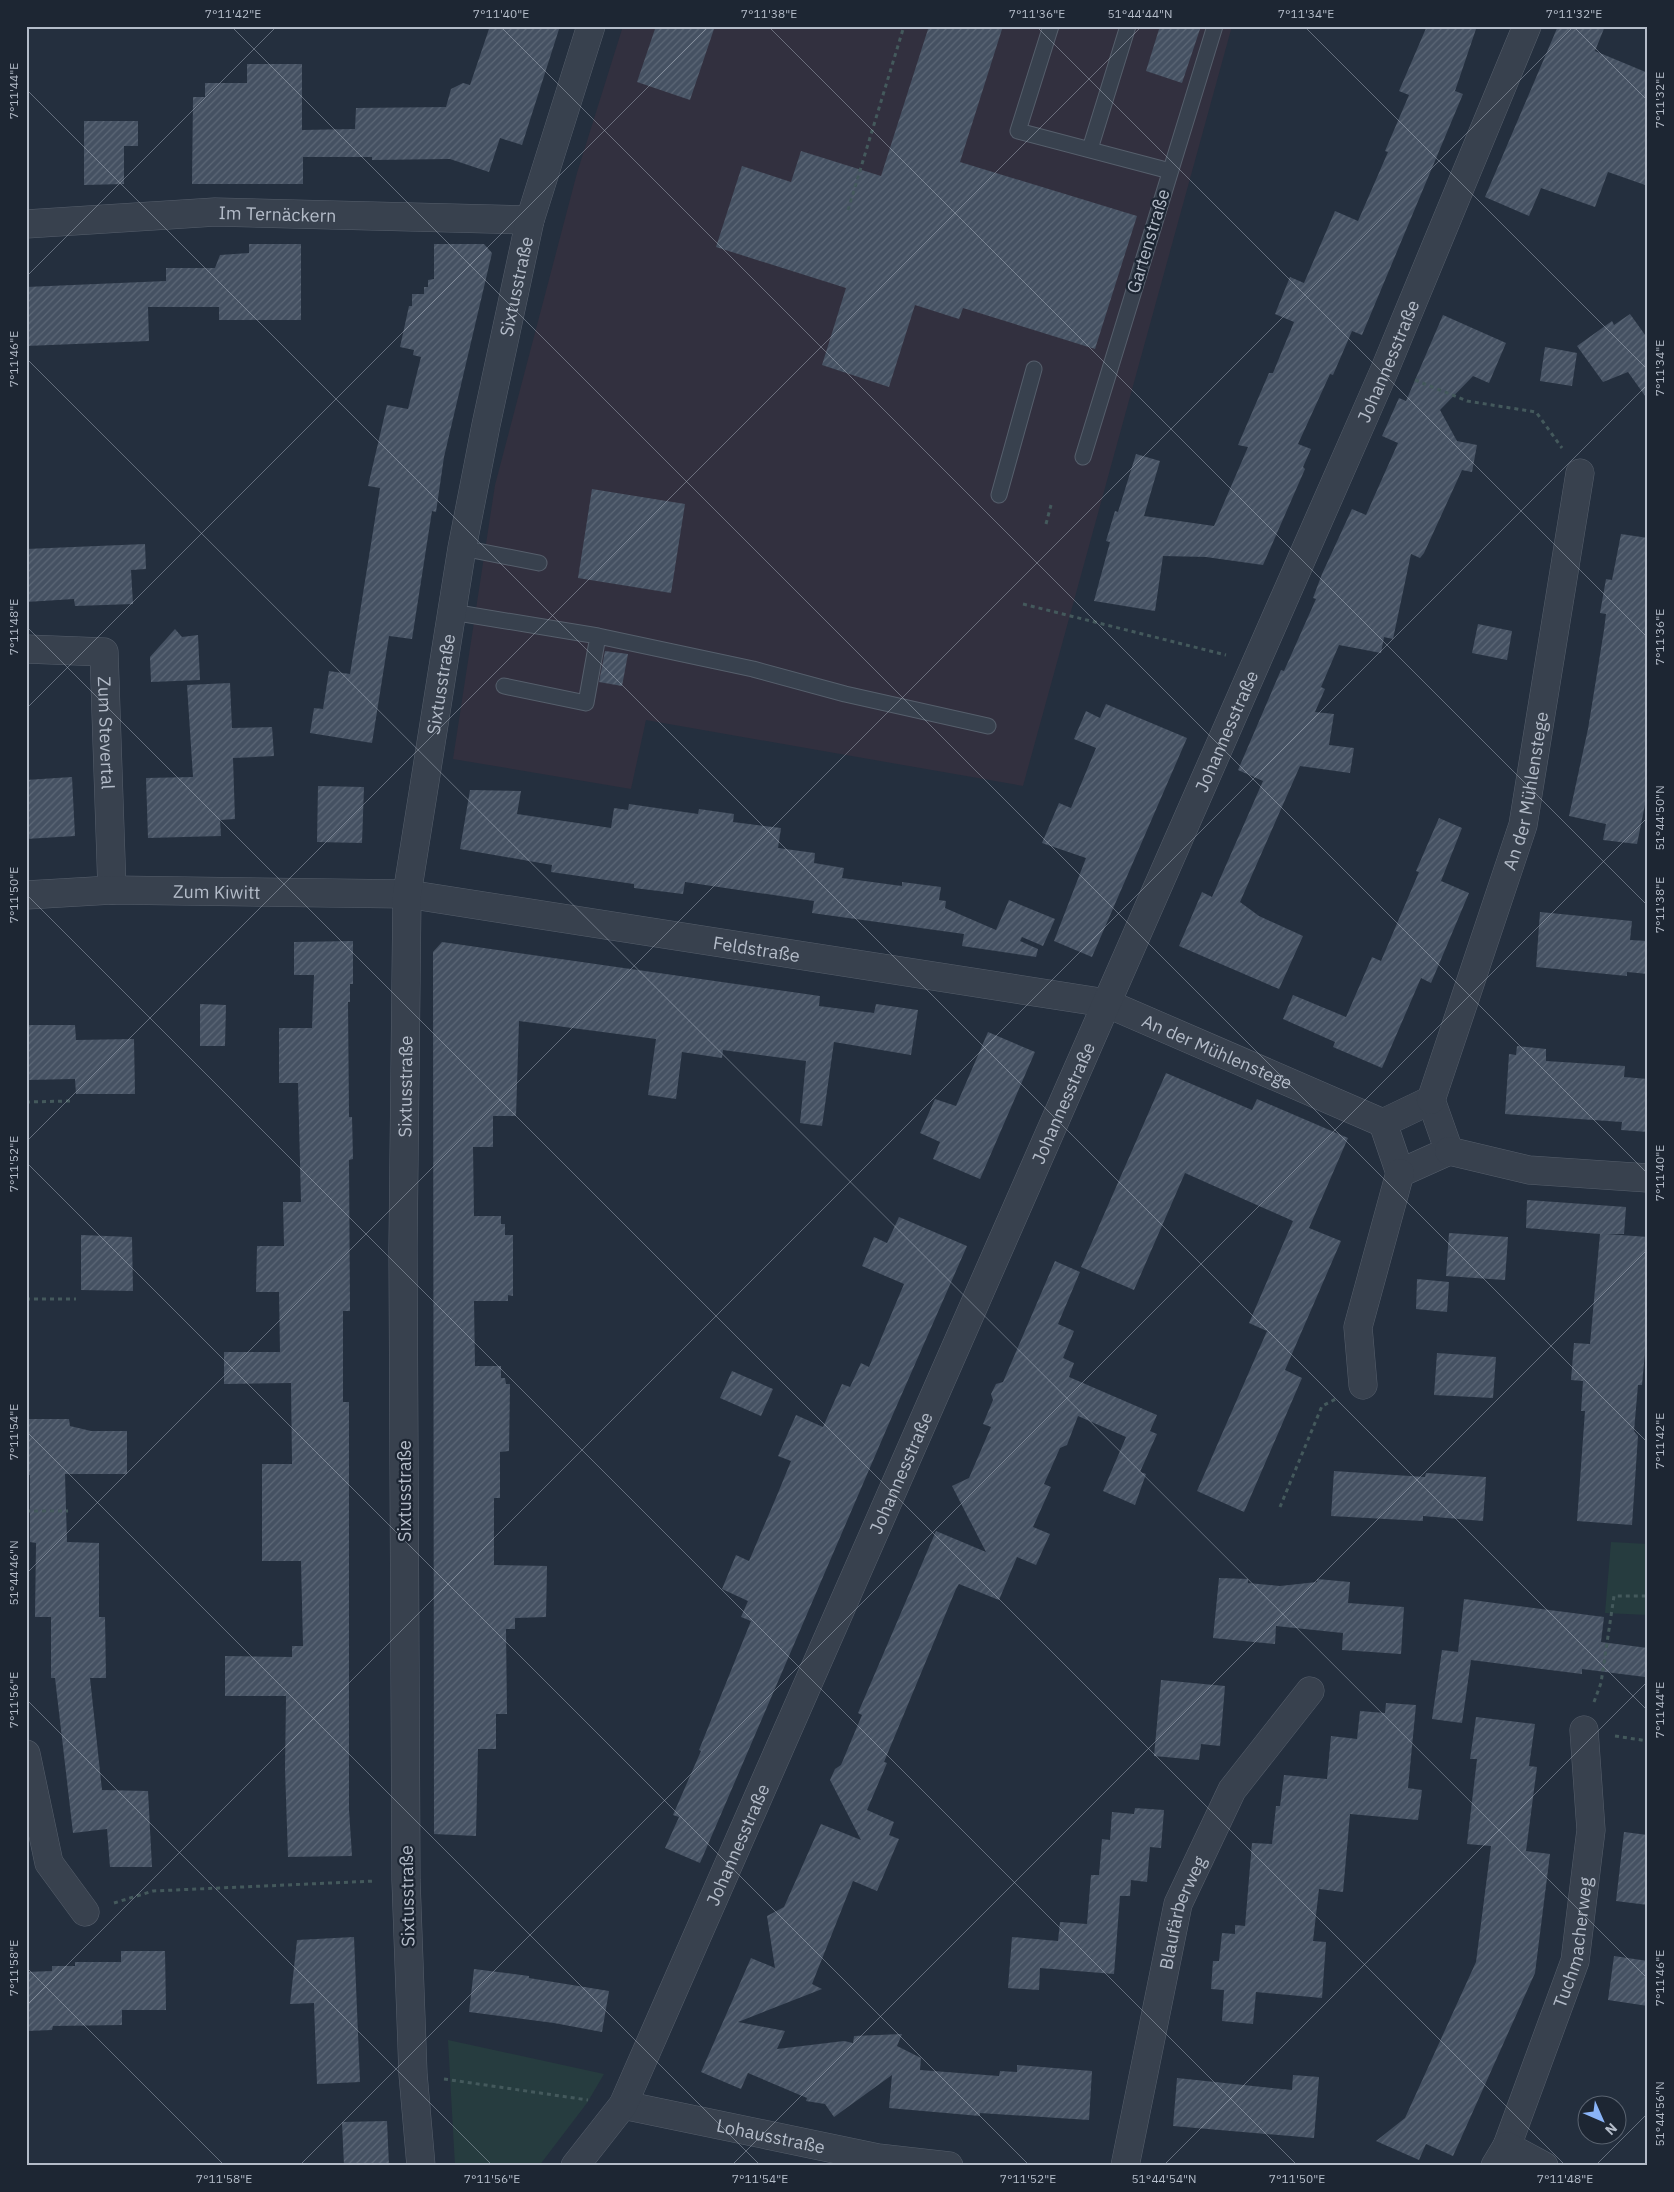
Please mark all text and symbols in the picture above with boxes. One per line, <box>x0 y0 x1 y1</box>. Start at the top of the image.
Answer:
text: 7°11'42"E <box>205 6 261 21</box>
text: 7°11'40"E <box>473 6 529 21</box>
text: 7°11'38"E <box>741 6 797 21</box>
text: 7°11'36"E <box>1009 6 1065 21</box>
text: 51°44'44"N <box>1107 6 1173 21</box>
text: 7°11'34"E <box>1278 6 1334 21</box>
text: 7°11'32"E <box>1546 6 1602 21</box>
text: 7°11'44"E <box>6 63 21 119</box>
text: 7°11'32"E <box>1652 72 1667 128</box>
street label: Gartenstraße <box>1121 186 1175 296</box>
street label: Im Ternäckern <box>218 201 337 227</box>
street label: Sixtusstraße <box>494 234 538 339</box>
street label: Johannesstraße <box>1352 296 1424 426</box>
text: 7°11'46"E <box>6 331 21 387</box>
text: 7°11'34"E <box>1652 340 1667 396</box>
text: 7°11'48"E <box>6 599 21 655</box>
text: 7°11'36"E <box>1652 609 1667 665</box>
street label: Sixtusstraße <box>421 632 460 736</box>
street label: Johannesstraße <box>1189 667 1263 796</box>
street label: Zum Stevertal <box>93 676 120 790</box>
street label: An der Mühlenstege <box>1497 710 1553 873</box>
text: 51°44'50"N <box>1652 785 1667 851</box>
text: 7°11'50"E <box>6 867 21 923</box>
text: 7°11'38"E <box>1652 877 1667 933</box>
street label: Zum Kiwitt <box>173 879 261 904</box>
street label: Feldstraße <box>712 930 802 967</box>
street label: An der Mühlenstege <box>1139 1009 1296 1094</box>
street label: Sixtusstraße <box>393 1035 417 1138</box>
street label: Johannesstraße <box>1026 1038 1100 1167</box>
text: 7°11'52"E <box>6 1136 21 1192</box>
text: 7°11'40"E <box>1652 1145 1667 1201</box>
text: 7°11'54"E <box>6 1404 21 1460</box>
street label: Johannesstraße <box>864 1408 937 1537</box>
text: 7°11'42"E <box>1652 1413 1667 1469</box>
street label: Sixtusstraße <box>393 1440 416 1542</box>
text: 51°44'46"N <box>6 1540 21 1606</box>
text: 7°11'56"E <box>6 1672 21 1728</box>
text: 7°11'44"E <box>1652 1682 1667 1738</box>
street label: Johannesstraße <box>700 1780 774 1909</box>
street label: Sixtusstraße <box>395 1845 419 1947</box>
street label: Blaufärberweg <box>1154 1852 1211 1972</box>
street label: Tuchmacherweg <box>1547 1875 1597 2011</box>
text: 7°11'58"E <box>6 1940 21 1996</box>
text: 7°11'46"E <box>1652 1950 1667 2006</box>
text: 51°44'56"N <box>1652 2081 1667 2147</box>
north arrow <box>1576 2094 1626 2144</box>
street label: Lohausstraße <box>715 2113 827 2158</box>
text: N <box>1601 2119 1621 2139</box>
text: 7°11'58"E <box>196 2171 252 2186</box>
text: 7°11'56"E <box>464 2171 520 2186</box>
text: 7°11'54"E <box>732 2171 788 2186</box>
text: 7°11'52"E <box>1000 2171 1056 2186</box>
text: 51°44'54"N <box>1131 2171 1197 2186</box>
text: 7°11'50"E <box>1269 2171 1325 2186</box>
text: 7°11'48"E <box>1537 2171 1593 2186</box>

